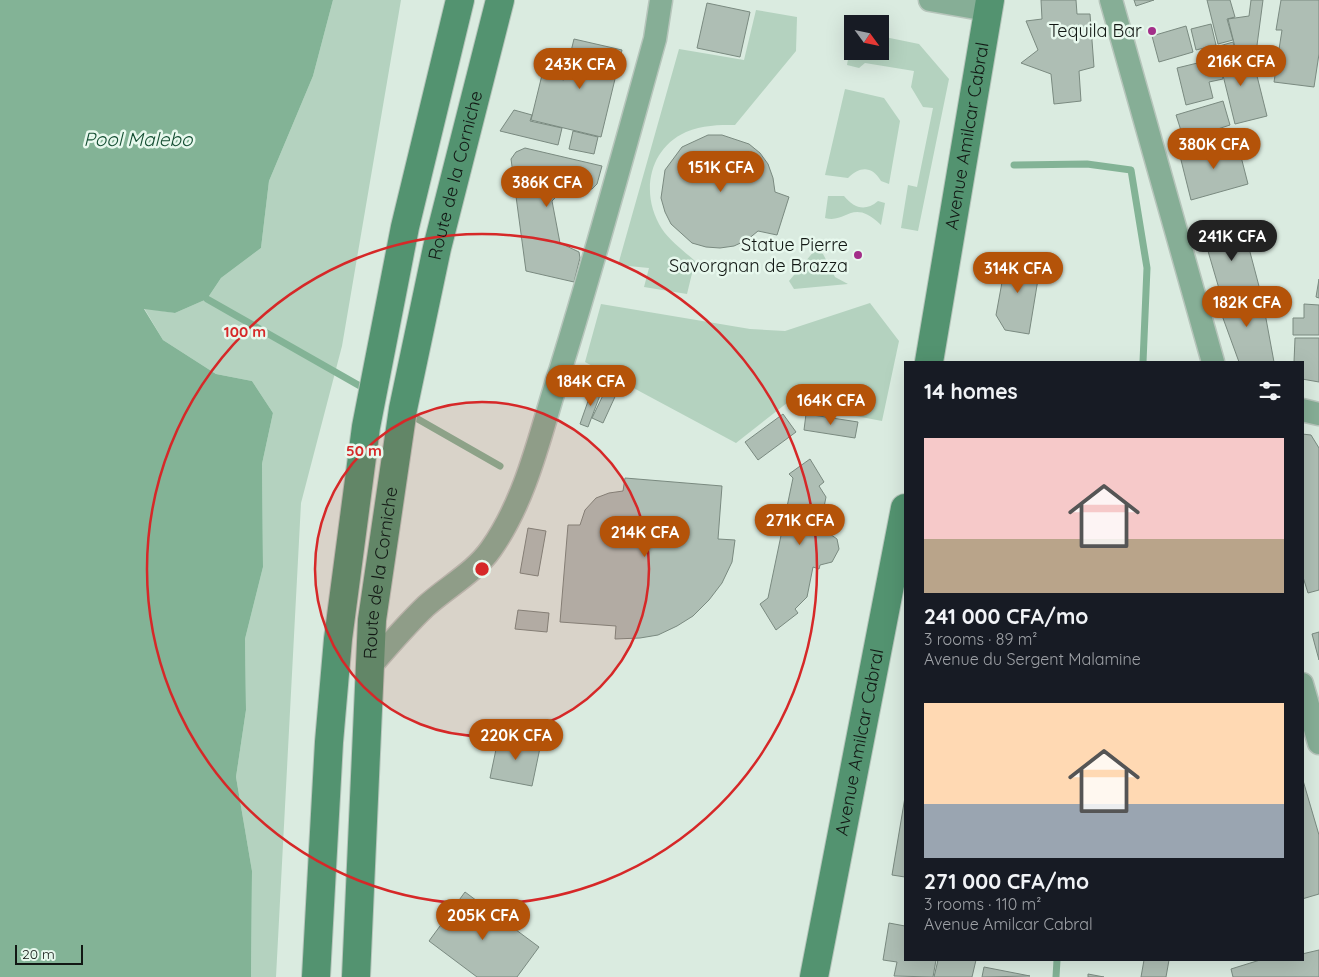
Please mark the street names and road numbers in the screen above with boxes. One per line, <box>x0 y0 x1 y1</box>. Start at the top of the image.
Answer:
street label: Avenue Amilcar Cabral <box>939 41 994 232</box>
street label: Route de la Corniche <box>423 88 487 262</box>
street label: Route de la Corniche <box>358 485 402 660</box>
street label: Avenue Amilcar Cabral <box>830 647 888 838</box>

